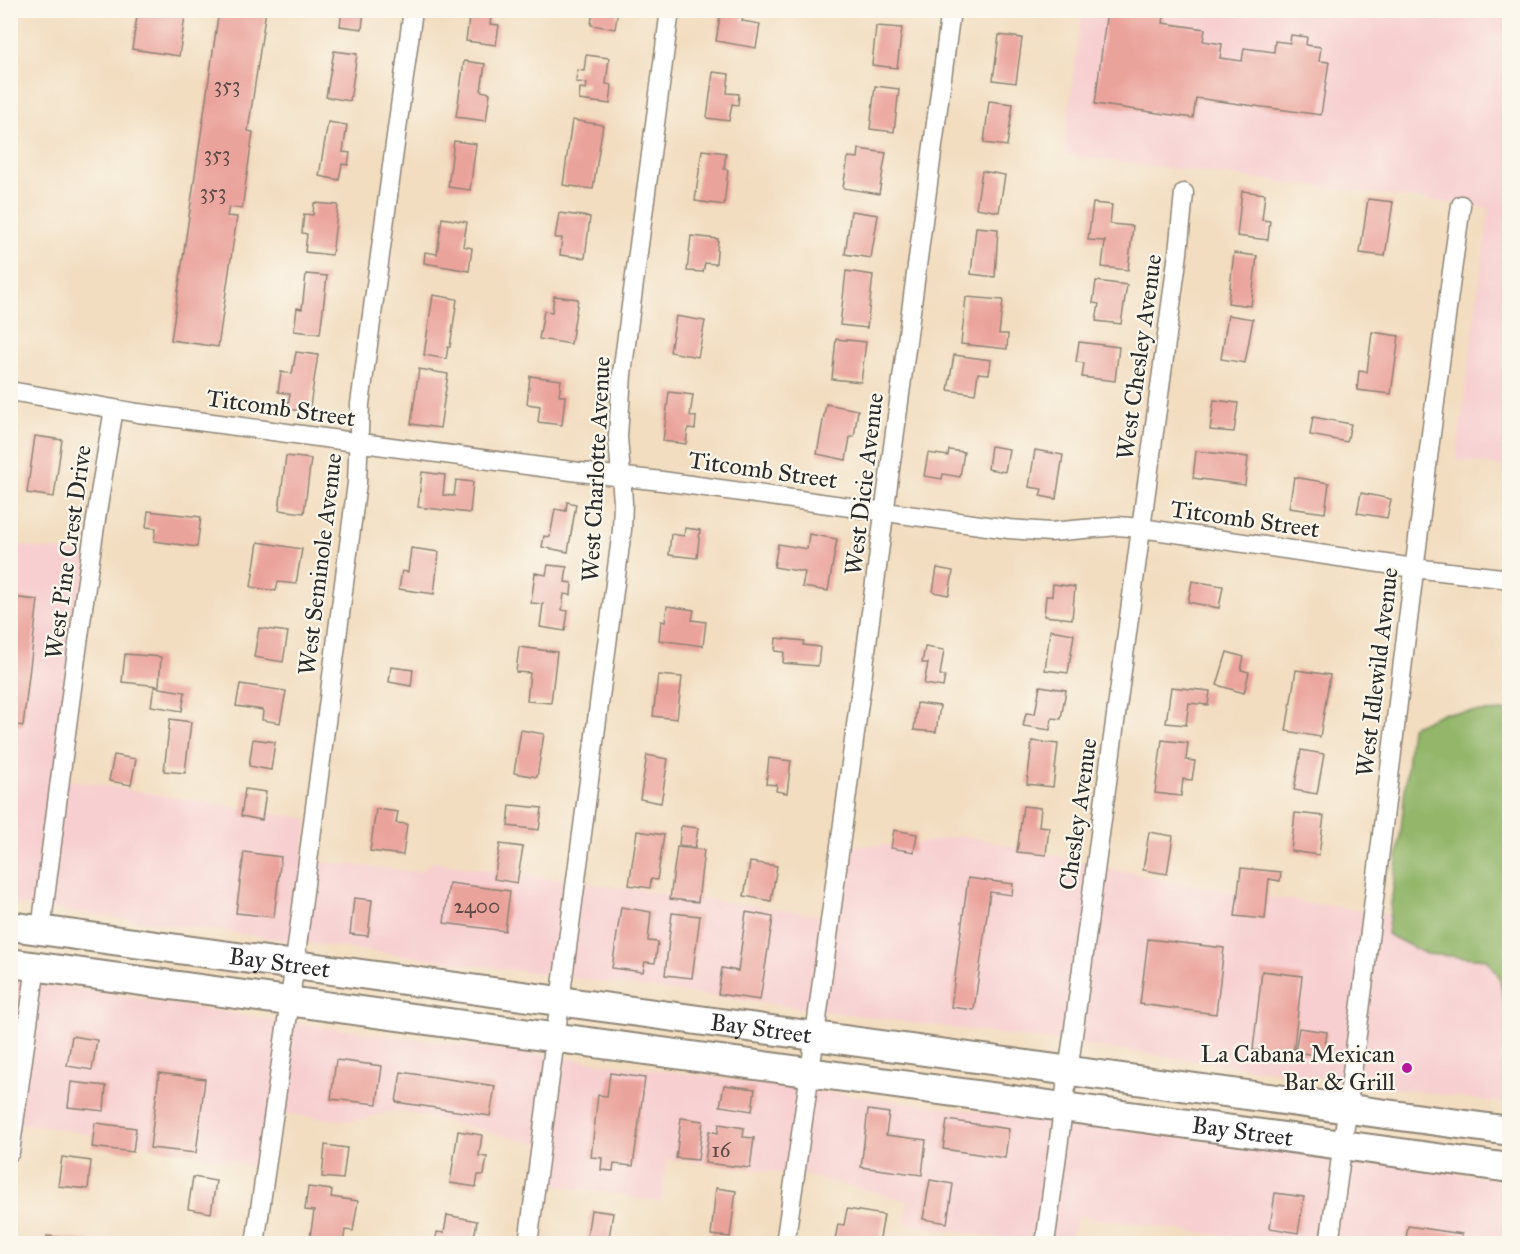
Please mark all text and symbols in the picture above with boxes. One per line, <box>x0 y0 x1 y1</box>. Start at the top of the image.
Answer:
house number: 353 <box>214 72 240 98</box>
house number: 353 <box>204 141 230 167</box>
house number: 353 <box>200 179 226 205</box>
street label: West Chesley Avenue <box>1110 252 1168 462</box>
street label: West Charlotte Avenue <box>575 355 617 583</box>
street label: Titcomb Street <box>205 383 358 433</box>
street label: West Dicie Avenue <box>838 391 890 577</box>
street label: West Pine Crest Drive <box>38 443 98 661</box>
street label: Titcomb Street <box>687 445 840 495</box>
street label: West Seminole Avenue <box>291 451 349 677</box>
street label: Titcomb Street <box>1169 494 1322 544</box>
street label: West Idlewild Avenue <box>1349 566 1405 778</box>
street label: Chesley Avenue <box>1052 736 1104 892</box>
house number: 2400 <box>454 893 500 919</box>
street label: Bay Street <box>227 941 332 985</box>
street label: Bay Street <box>709 1007 814 1050</box>
place label: La Cabana Mexican Bar & Grill <box>1201 1039 1396 1097</box>
marker: La Cabana Mexican Bar & Grill <box>1400 1061 1414 1075</box>
street label: Bay Street <box>1190 1110 1295 1153</box>
house number: 16 <box>711 1137 732 1163</box>

